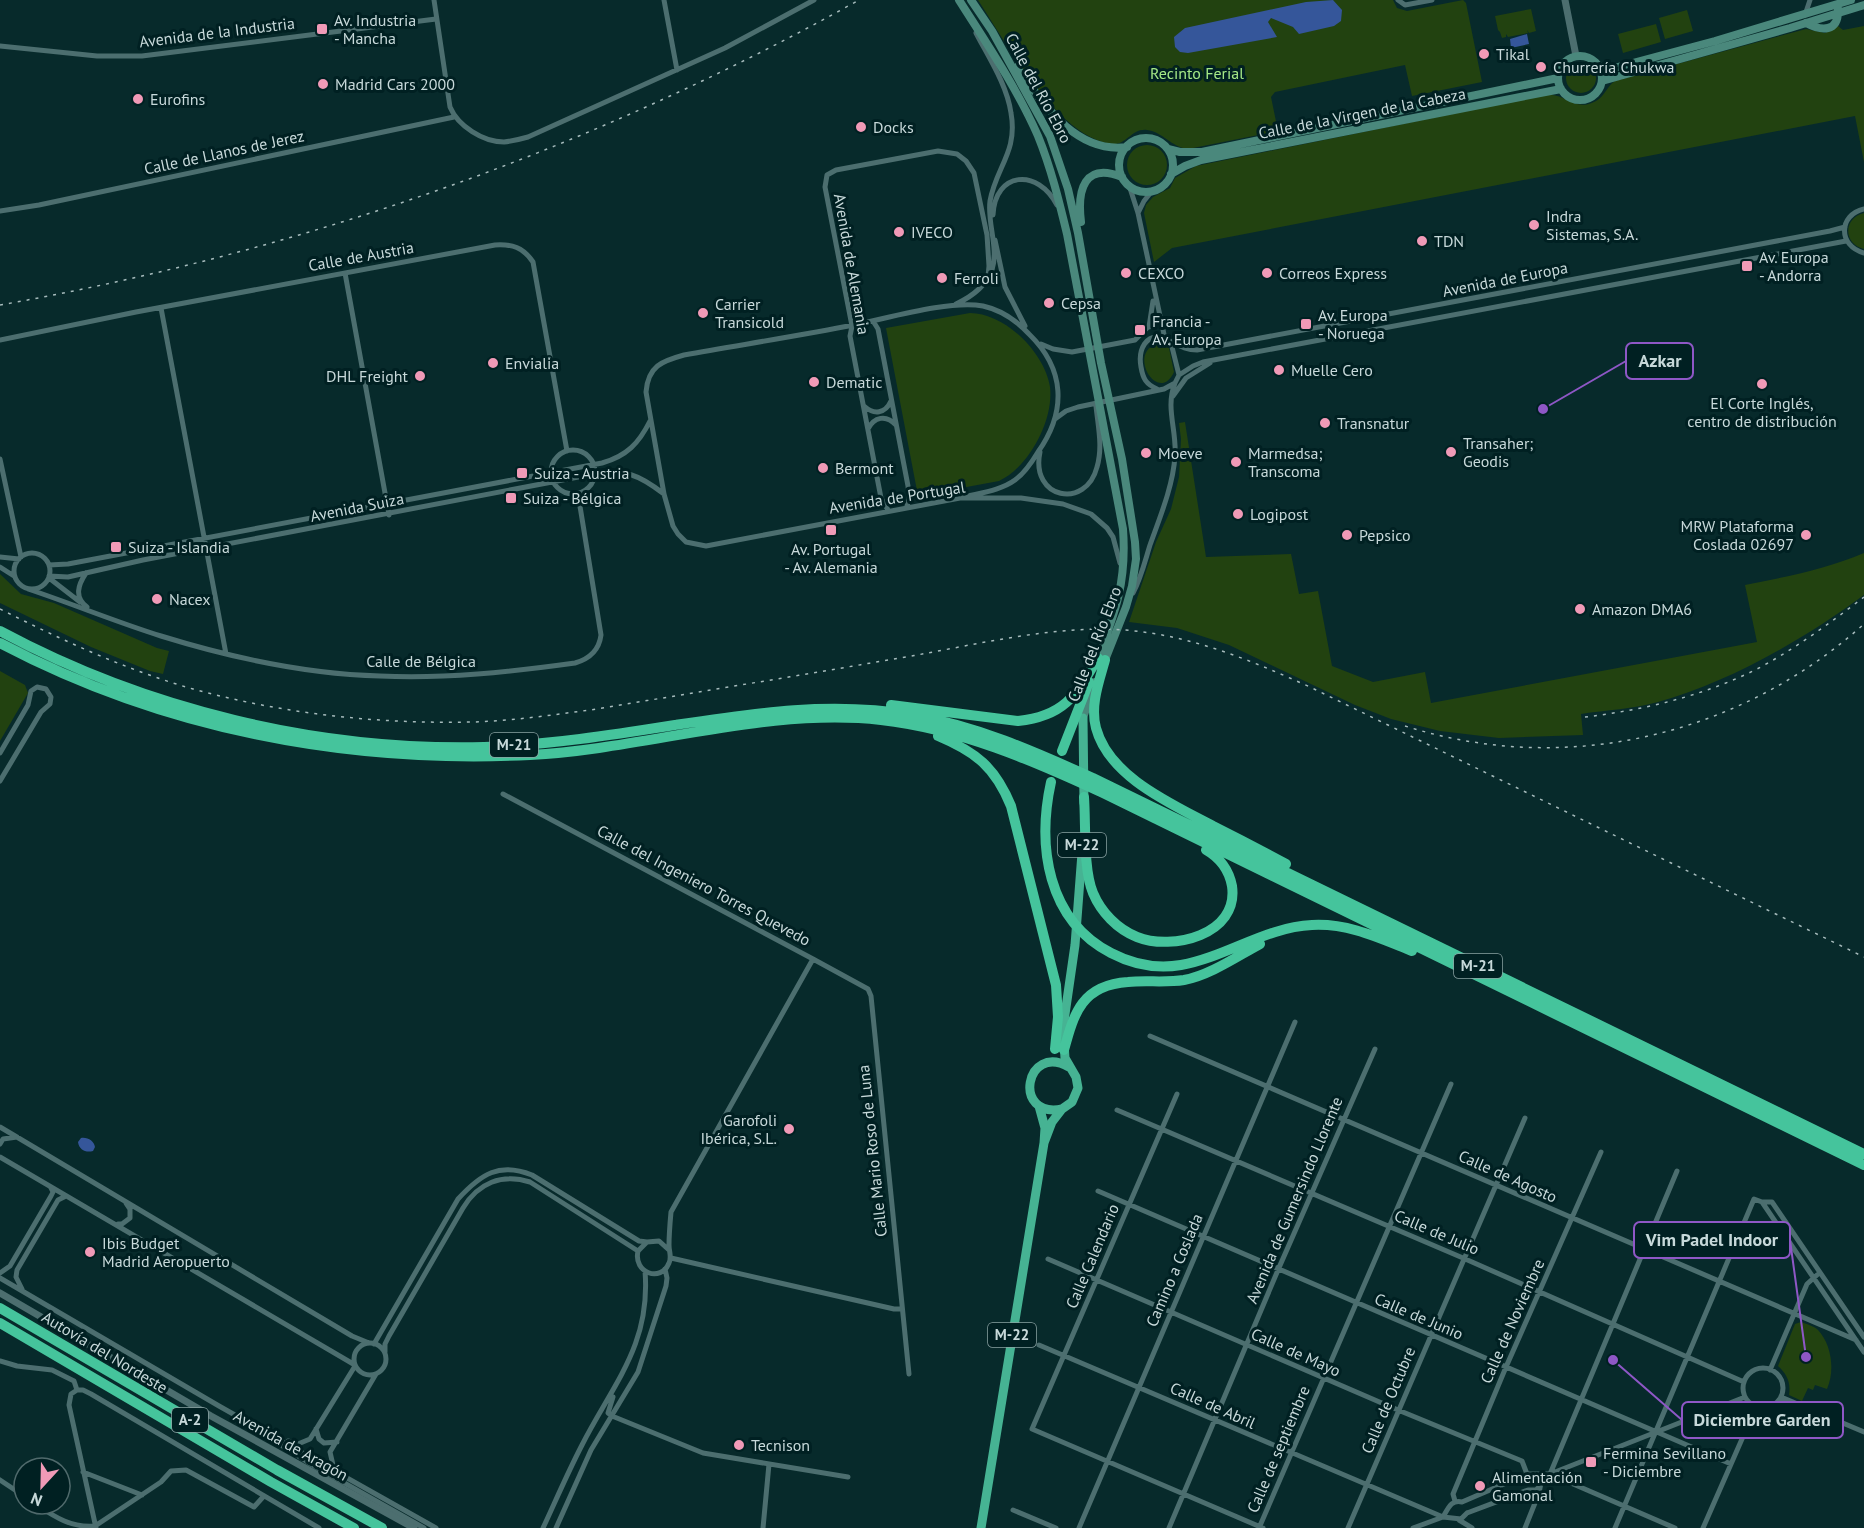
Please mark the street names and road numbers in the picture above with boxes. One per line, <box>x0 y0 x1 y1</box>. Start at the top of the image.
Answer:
street label: Avenida de la Industria <box>138 13 296 51</box>
street label: Calle del Río Ebro <box>1002 29 1076 147</box>
street label: Calle de la Virgen de la Cabeza <box>1257 83 1467 143</box>
street label: Calle de Llanos de Jerez <box>142 125 306 179</box>
street label: Avenida de Alemania <box>830 192 874 336</box>
street label: Calle de Austria <box>307 237 415 275</box>
street label: Avenida de Europa <box>1441 257 1569 301</box>
street label: Avenida de Portugal <box>828 476 967 518</box>
street label: Avenida Suiza <box>309 488 405 526</box>
street label: Calle del Río Ebro <box>1063 583 1125 705</box>
street label: Calle de Bélgica <box>366 651 476 671</box>
road number: M-21 <box>490 733 538 757</box>
street label: Calle del Ingeniero Torres Quevedo <box>594 820 814 950</box>
road number: M-22 <box>1058 833 1106 857</box>
road number: M-21 <box>1454 954 1502 978</box>
street label: Calle Mario Roso de Luna <box>853 1064 891 1238</box>
street label: Avenida de Gumersindo Llorente <box>1241 1094 1347 1306</box>
street label: Calle de Agosto <box>1456 1145 1560 1207</box>
street label: Calle Calendario <box>1061 1201 1123 1311</box>
street label: Calle de Julio <box>1391 1205 1483 1259</box>
street label: Camino a Coslada <box>1141 1210 1207 1330</box>
street label: Calle de Noviembre <box>1476 1256 1548 1386</box>
street label: Calle de Junio <box>1372 1288 1466 1344</box>
street label: Autovía del Nordeste <box>39 1307 171 1397</box>
road number: M-22 <box>988 1323 1036 1347</box>
street label: Calle de Mayo <box>1248 1323 1344 1381</box>
street label: Calle de Octubre <box>1357 1344 1419 1456</box>
street label: Calle de Abril <box>1167 1377 1259 1433</box>
street label: Calle de septiembre <box>1242 1382 1314 1516</box>
street label: Avenida de Aragón <box>230 1405 352 1485</box>
road number: A-2 <box>172 1408 208 1432</box>

